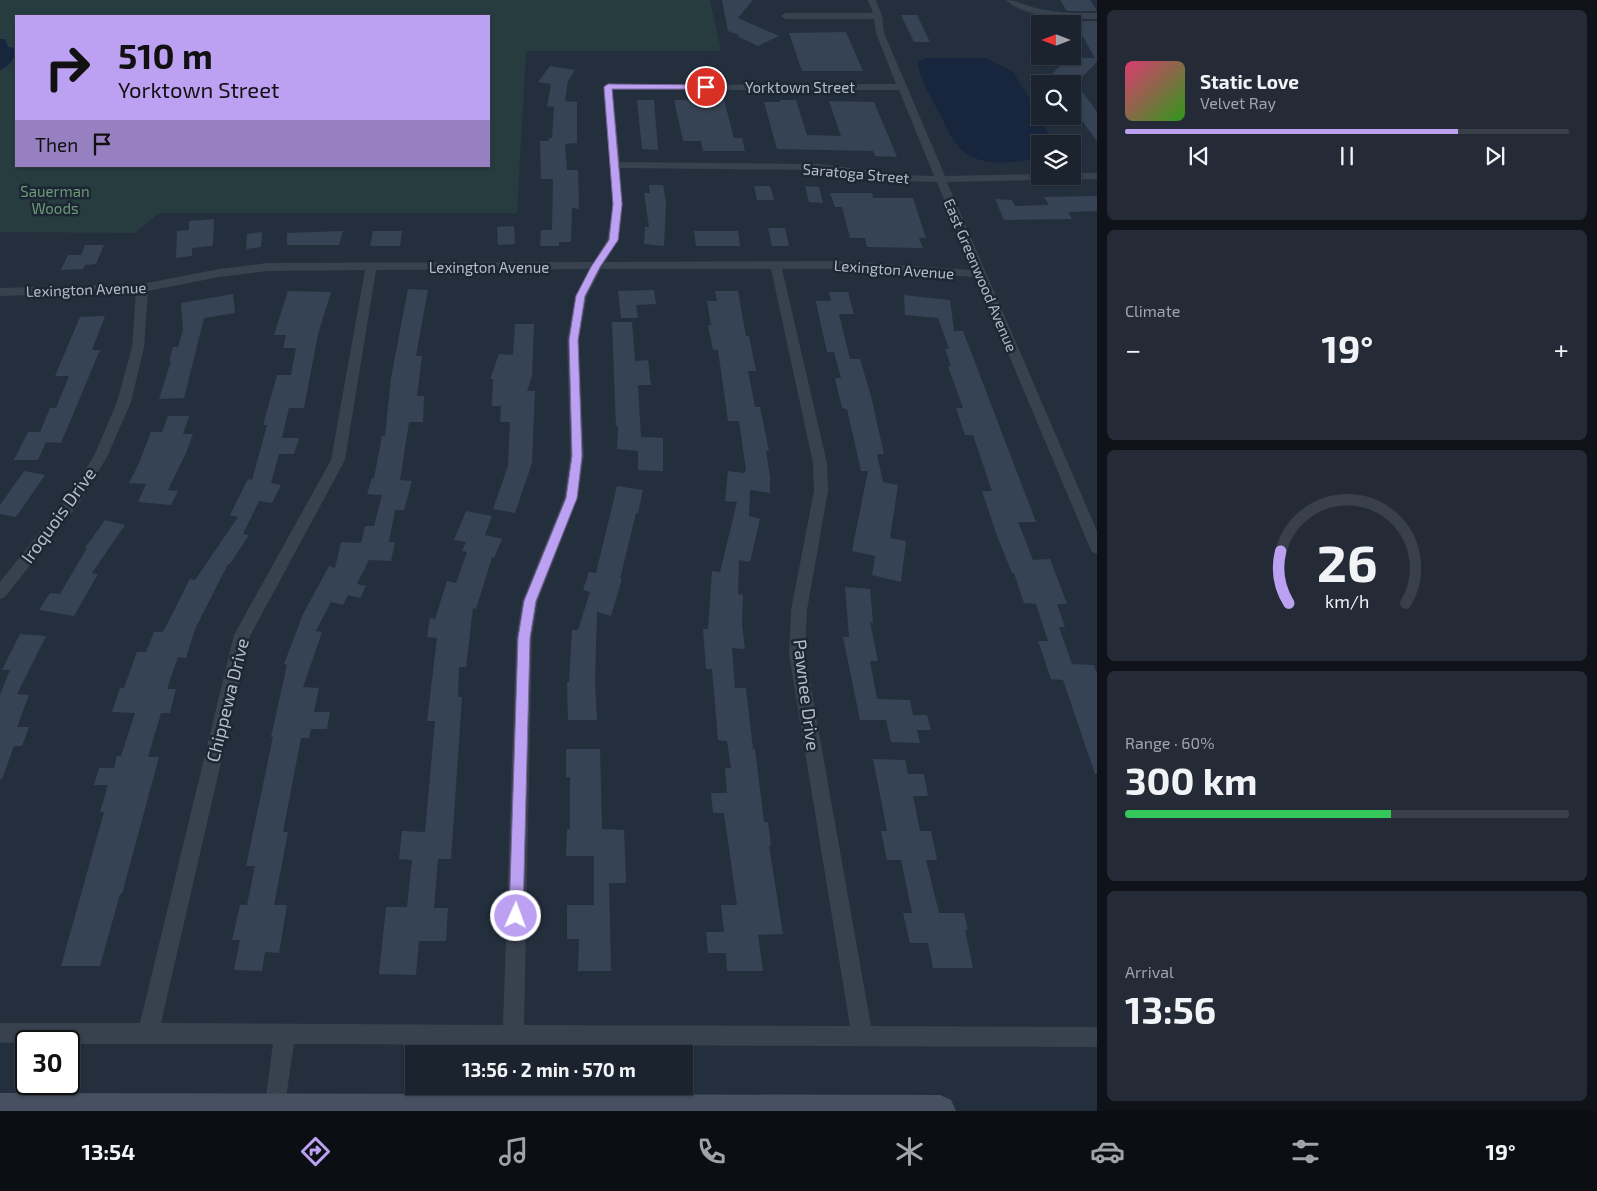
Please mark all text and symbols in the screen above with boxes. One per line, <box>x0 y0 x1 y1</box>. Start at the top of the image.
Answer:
north arrow <box>1031 15 1081 65</box>
map controls <box>1031 15 1081 185</box>
text: 510 m <box>118 34 213 76</box>
icon: right <box>35 35 100 100</box>
pin <box>685 66 727 108</box>
text: Static Love <box>1200 70 1299 93</box>
icon: arrive <box>692 73 720 101</box>
button: search <box>1031 75 1081 125</box>
text: Yorktown Street <box>118 76 279 102</box>
street label: Yorktown Street <box>745 78 855 96</box>
text: Velvet Ray <box>1200 93 1276 112</box>
icon: arrive <box>88 130 116 158</box>
text: Then <box>35 133 78 156</box>
button: layers <box>1031 135 1081 185</box>
icon: previous <box>1185 142 1213 170</box>
icon: pause <box>1333 142 1361 170</box>
icon: next <box>1481 142 1509 170</box>
street label: Saratoga Street <box>802 159 910 187</box>
park label: Sauerman Woods <box>20 182 90 217</box>
street label: East Greenwood Avenue <box>941 196 1021 354</box>
street label: Lexington Avenue <box>833 256 955 282</box>
street label: Lexington Avenue <box>429 258 549 276</box>
street label: Lexington Avenue <box>25 278 147 300</box>
text: Climate <box>1125 301 1180 320</box>
text: 19° <box>1322 325 1373 371</box>
text: − <box>1125 332 1141 366</box>
text: + <box>1554 332 1569 366</box>
street label: Iroquois Drive <box>16 463 100 567</box>
text: 26 <box>1317 530 1377 592</box>
text: km/h <box>1325 590 1369 612</box>
street label: Chippewa Drive <box>201 636 253 764</box>
street label: Pawnee Drive <box>789 638 825 752</box>
text: Range · 60% <box>1125 733 1214 752</box>
text: 300 km <box>1125 757 1257 803</box>
position arrow <box>489 889 541 941</box>
text: Arrival <box>1125 962 1174 981</box>
text: 13:56 <box>1125 986 1216 1032</box>
speed limit sign: 30 <box>15 1030 80 1095</box>
text: 13:56 · 2 min · 570 m <box>462 1058 636 1081</box>
icon: directions <box>298 1134 333 1169</box>
icon: music <box>496 1134 531 1169</box>
icon: phone <box>694 1134 729 1169</box>
icon: climate <box>892 1134 927 1169</box>
icon: car <box>1090 1134 1125 1169</box>
icon: filters <box>1288 1134 1323 1169</box>
text: 13:54 <box>81 1138 135 1164</box>
text: 19° <box>1485 1138 1516 1164</box>

